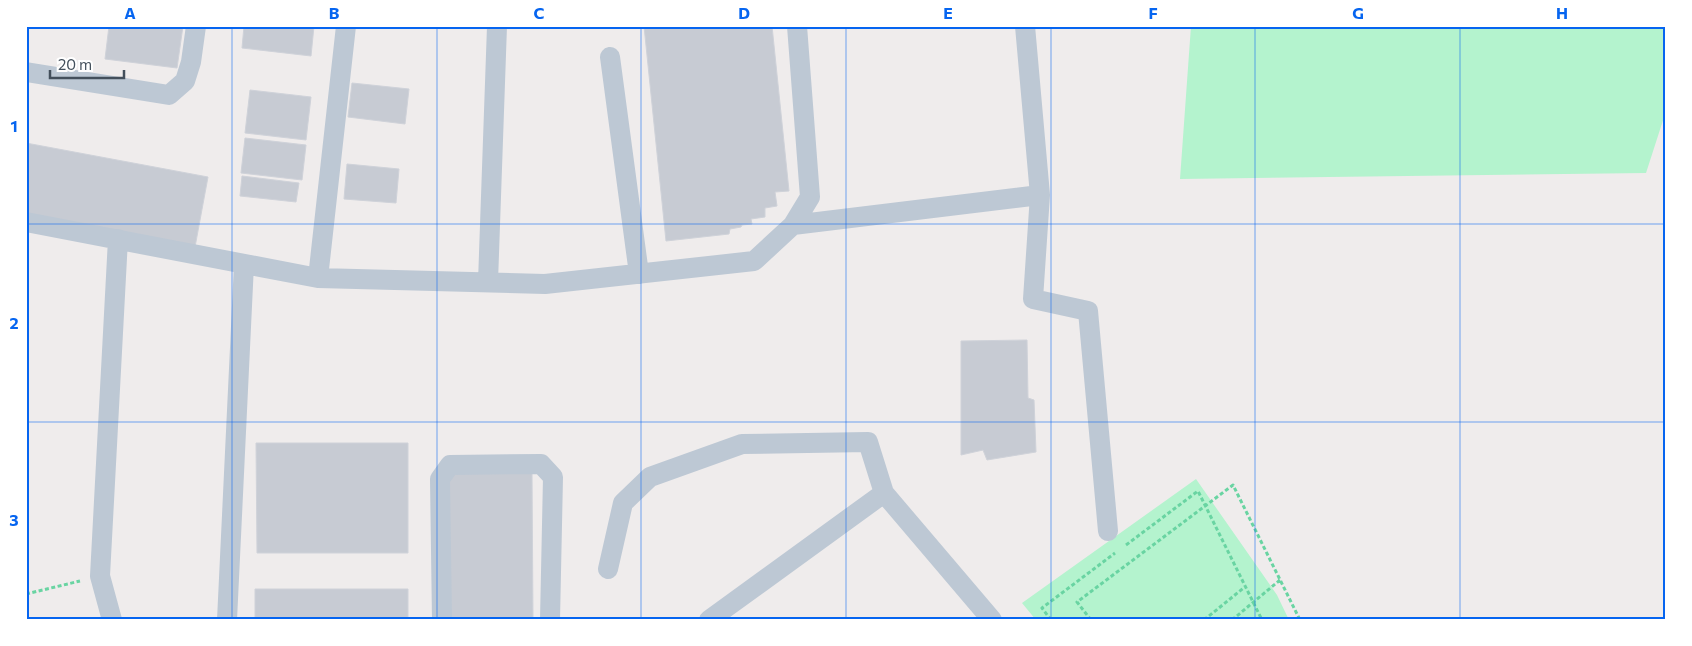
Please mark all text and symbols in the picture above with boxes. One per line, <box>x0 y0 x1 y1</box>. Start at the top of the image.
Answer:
text: A <box>124 3 136 22</box>
text: B <box>329 3 340 22</box>
text: C <box>534 3 545 22</box>
text: D <box>738 3 750 22</box>
text: E <box>943 3 953 22</box>
text: F <box>1148 3 1158 22</box>
text: G <box>1352 3 1364 22</box>
text: H <box>1556 3 1568 22</box>
scale bar <box>50 48 124 80</box>
text: 20 m <box>58 55 92 73</box>
text: 1 <box>10 116 18 135</box>
text: 2 <box>9 313 19 332</box>
text: 3 <box>9 510 19 529</box>

